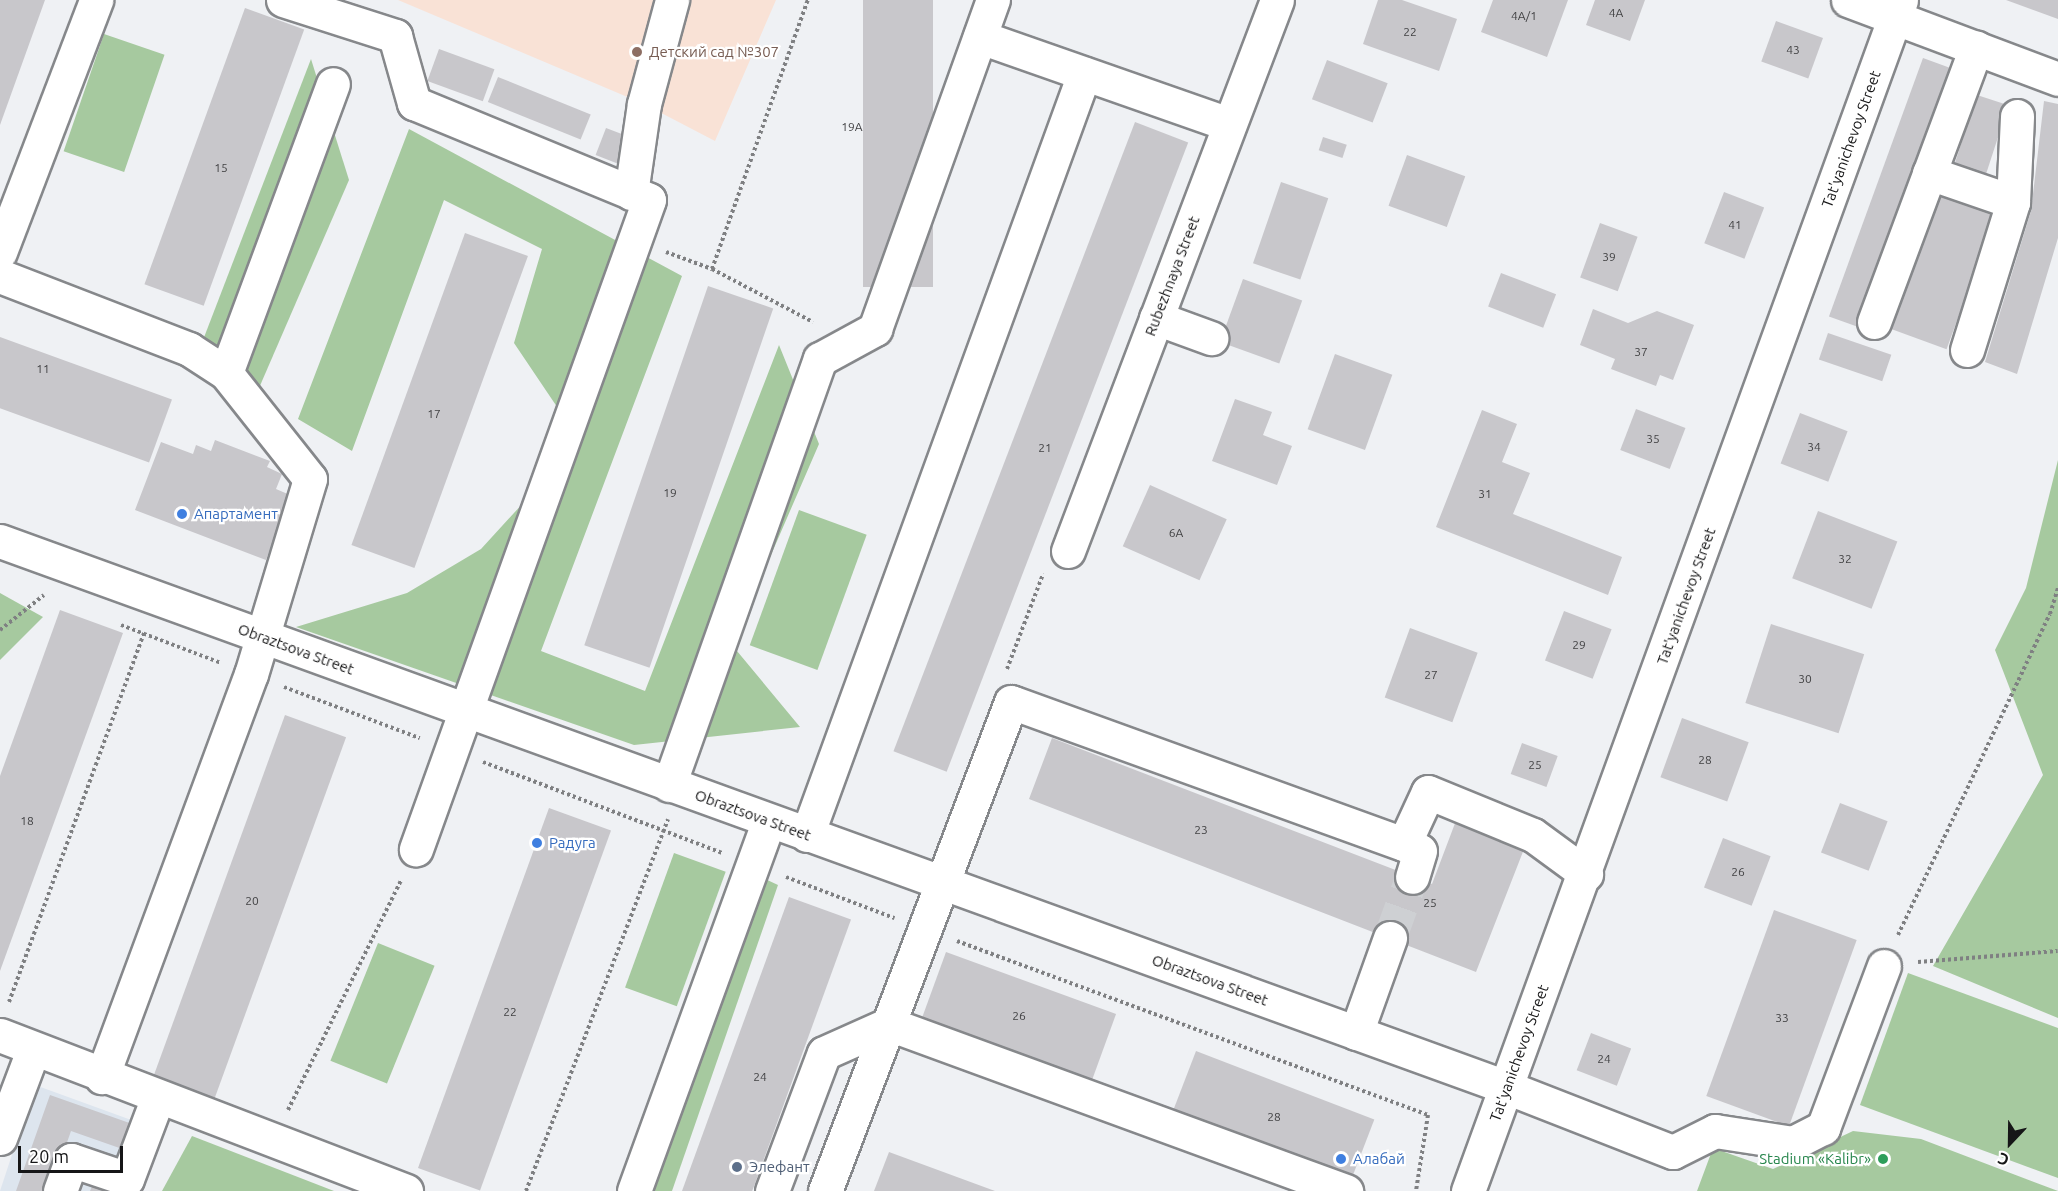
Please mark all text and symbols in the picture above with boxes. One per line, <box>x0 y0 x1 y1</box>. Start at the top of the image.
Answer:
house number: 4А <box>1609 6 1623 20</box>
house number: 4А/1 <box>1511 9 1537 23</box>
house number: 22 <box>1403 25 1417 39</box>
place label: Детский сад №307 <box>649 43 779 61</box>
house number: 43 <box>1786 43 1800 57</box>
marker: Детский сад №307 <box>630 45 644 59</box>
street label: Tat'yanichevoy Street <box>1818 68 1884 210</box>
house number: 19А <box>841 120 863 134</box>
house number: 15 <box>214 161 228 175</box>
street label: Rubezhnaya Street <box>1141 214 1203 338</box>
house number: 41 <box>1728 218 1742 232</box>
house number: 39 <box>1602 250 1616 264</box>
house number: 37 <box>1634 345 1648 359</box>
house number: 11 <box>36 362 50 376</box>
house number: 17 <box>427 407 441 421</box>
house number: 35 <box>1646 432 1660 446</box>
house number: 34 <box>1807 440 1821 454</box>
house number: 21 <box>1038 441 1052 455</box>
house number: 19 <box>663 486 677 500</box>
house number: 31 <box>1478 487 1492 501</box>
place label: Апартамент <box>194 505 278 523</box>
marker: Апартамент <box>175 507 189 521</box>
street label: Tat'yanichevoy Street <box>1653 525 1719 667</box>
house number: 6А <box>1169 526 1183 540</box>
house number: 32 <box>1838 552 1852 566</box>
street label: Obraztsova Street <box>236 620 356 678</box>
house number: 29 <box>1572 638 1586 652</box>
house number: 27 <box>1424 668 1438 682</box>
house number: 30 <box>1798 672 1812 686</box>
house number: 28 <box>1698 753 1712 767</box>
house number: 25 <box>1528 758 1542 772</box>
street label: Obraztsova Street <box>693 786 813 844</box>
house number: 18 <box>20 814 34 828</box>
house number: 23 <box>1194 823 1208 837</box>
place label: Радуга <box>549 834 596 852</box>
marker: Радуга <box>530 836 544 850</box>
house number: 26 <box>1731 865 1745 879</box>
house number: 20 <box>245 894 259 908</box>
house number: 25 <box>1423 896 1437 910</box>
street label: Obraztsova Street <box>1150 951 1270 1009</box>
street label: Tat'yanichevoy Street <box>1486 982 1552 1124</box>
house number: 22 <box>503 1005 517 1019</box>
house number: 26 <box>1012 1009 1026 1023</box>
house number: 33 <box>1775 1011 1789 1025</box>
house number: 24 <box>1597 1052 1611 1066</box>
house number: 24 <box>753 1070 767 1084</box>
house number: 28 <box>1267 1110 1281 1124</box>
north arrow <box>1980 1113 2040 1173</box>
scale bar <box>21 1134 126 1172</box>
text: 20 m <box>29 1146 69 1166</box>
text: С <box>1995 1149 2011 1170</box>
place label: Алабай <box>1353 1150 1405 1168</box>
place label: Stadium «Kalibr» <box>1759 1150 1871 1168</box>
marker: Алабай <box>1334 1152 1348 1166</box>
marker: Stadium «Kalibr» <box>1876 1152 1890 1166</box>
place label: Элефант <box>749 1158 810 1176</box>
marker: Элефант <box>730 1160 744 1174</box>

